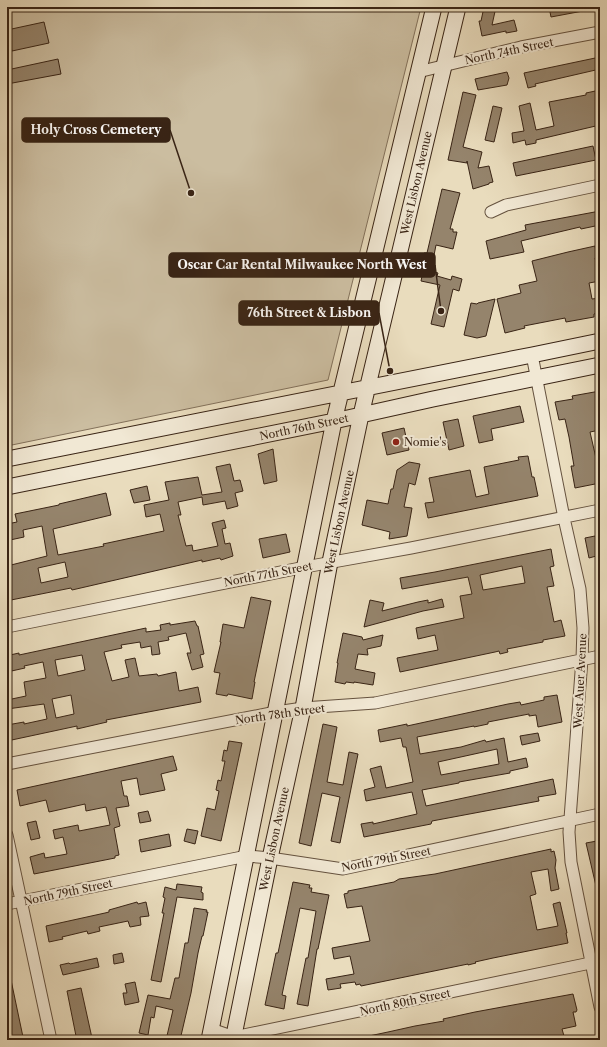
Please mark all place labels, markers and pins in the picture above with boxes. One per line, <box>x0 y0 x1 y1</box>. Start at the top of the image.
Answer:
callout: Holy Cross Cemetery <box>22 118 170 142</box>
callout: Oscar Car Rental Milwaukee North West <box>169 253 435 277</box>
callout: 76th Street & Lisbon <box>239 301 379 325</box>
place label: Nomie's <box>404 435 446 449</box>
marker: Nomie's <box>391 437 401 447</box>

